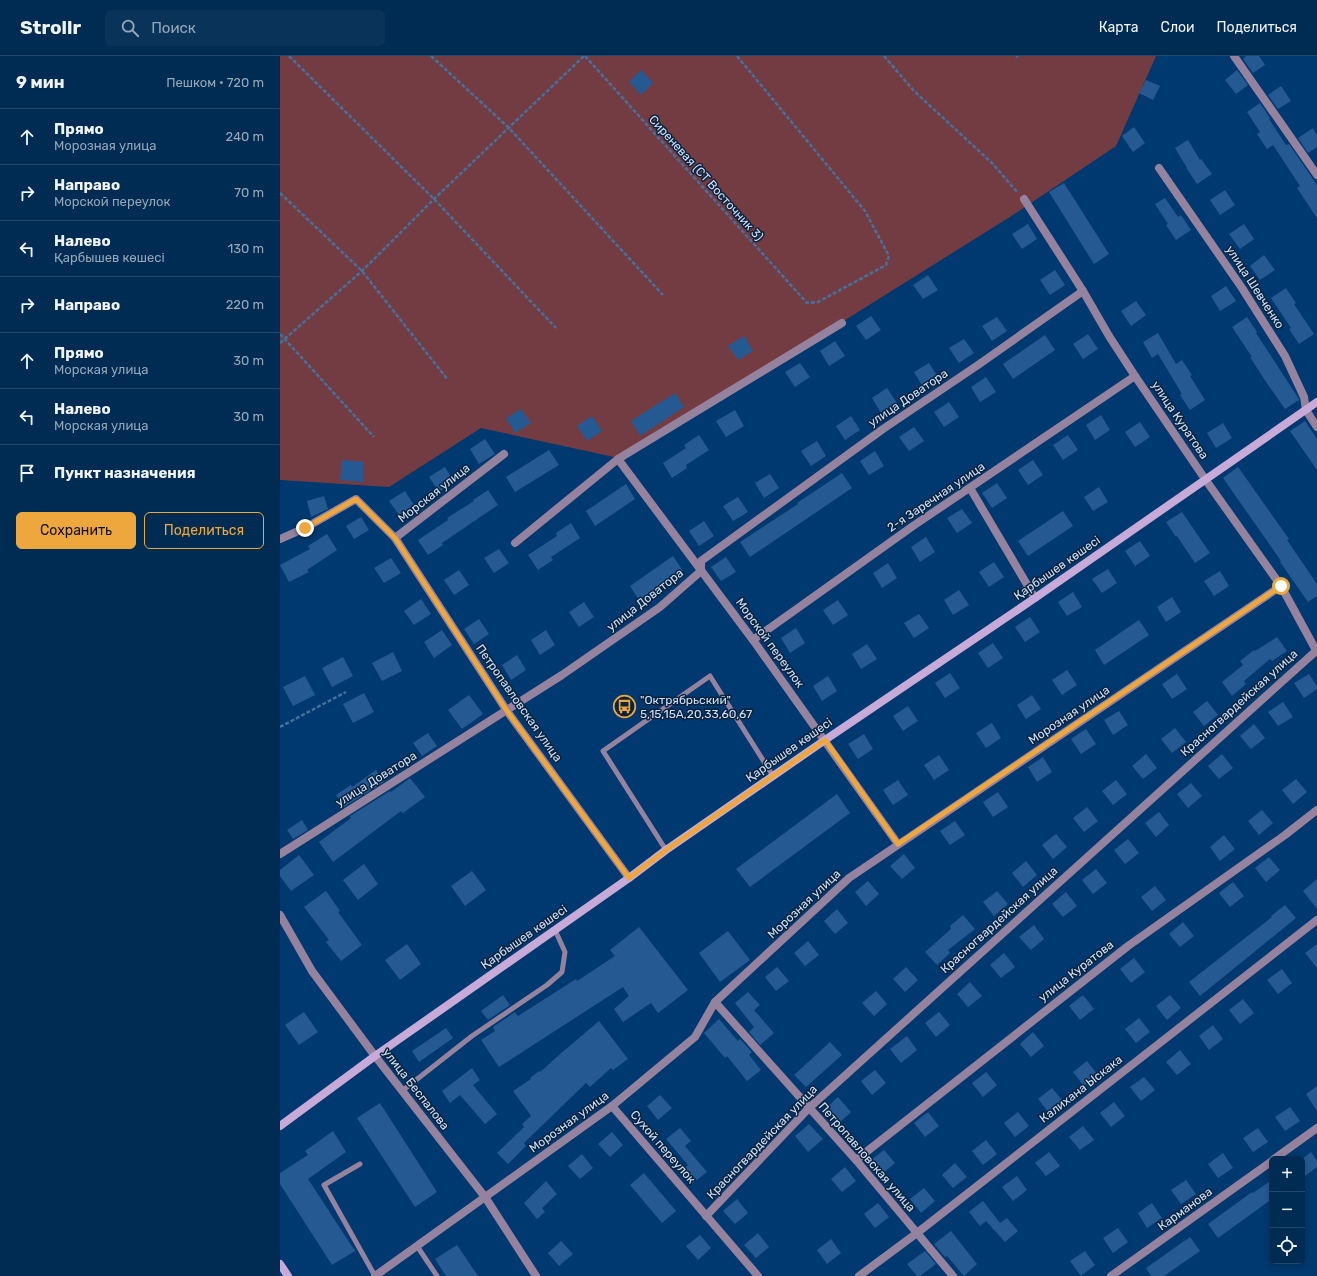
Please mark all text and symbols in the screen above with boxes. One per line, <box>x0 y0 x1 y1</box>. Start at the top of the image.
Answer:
search box <box>105 10 385 46</box>
text: Strollr <box>20 16 81 39</box>
icon: search <box>119 17 141 39</box>
text: Поиск <box>151 19 196 37</box>
text: Карта <box>1099 19 1139 36</box>
text: Слои <box>1161 19 1195 36</box>
text: Поделиться <box>1217 19 1297 36</box>
text: 9 мин <box>16 72 65 92</box>
text: Пешком · 720 m <box>166 75 264 90</box>
street label: Сиреневая (СТ Восточник 3) <box>646 112 766 244</box>
text: Прямо <box>54 120 104 138</box>
icon: ahead <box>16 126 38 148</box>
text: 240 m <box>225 129 264 144</box>
text: Морозная улица <box>54 138 156 153</box>
text: Направо <box>54 176 120 194</box>
icon: right <box>16 182 38 204</box>
text: 70 m <box>234 185 264 200</box>
text: Морской переулок <box>54 194 170 209</box>
text: Налево <box>54 232 111 250</box>
icon: left <box>16 238 38 260</box>
text: 130 m <box>228 241 264 256</box>
street label: улица Шевченко <box>1223 243 1287 331</box>
text: Қарбышев көшесі <box>54 250 165 265</box>
icon: right <box>16 294 38 316</box>
text: Направо <box>54 296 120 314</box>
text: 220 m <box>226 297 264 312</box>
text: Прямо <box>54 344 104 362</box>
icon: ahead <box>16 350 38 372</box>
text: 30 m <box>233 353 264 368</box>
text: Морская улица <box>54 362 149 377</box>
street label: улица Доватора <box>866 366 950 430</box>
street label: улица Куратова <box>1149 378 1211 462</box>
text: Налево <box>54 400 111 418</box>
icon: left <box>16 406 38 428</box>
text: 30 m <box>233 409 264 424</box>
text: Морская улица <box>54 418 149 433</box>
street label: 2-я Заречная улица <box>885 459 987 535</box>
street label: Морская улица <box>395 461 473 525</box>
icon: arrive <box>16 462 38 484</box>
text: Пункт назначения <box>54 464 196 482</box>
button: Сохранить <box>16 512 136 549</box>
button: Поделиться <box>144 512 264 549</box>
route end <box>296 519 314 537</box>
street label: Қарбышев көшесі <box>1011 533 1103 603</box>
street label: улица Доватора <box>604 566 686 634</box>
route start <box>1272 577 1290 595</box>
street label: Морской переулок <box>733 595 808 691</box>
street label: Петропавловская улица <box>473 642 565 764</box>
street label: Красногвардейская улица <box>1178 647 1300 759</box>
street label: Морозная улица <box>1026 683 1112 747</box>
place label: "Октрябрьский" 5,15,15А,20,33,60,67 <box>640 693 752 721</box>
bus stop icon: "Октрябрьский" 5,15,15А,20,33,60,67 <box>612 694 638 720</box>
street label: Қарбышев көшесі <box>743 715 835 785</box>
street label: улица Доватора <box>333 748 419 810</box>
street label: Красногвардейская улица <box>938 864 1060 976</box>
street label: Морозная улица <box>765 867 843 941</box>
street label: Қарбышев көшесі <box>478 902 570 972</box>
street label: улица Куратова <box>1036 937 1116 1005</box>
street label: улица Беспалова <box>380 1046 452 1132</box>
street label: Калихана Ыскака <box>1037 1052 1125 1126</box>
street label: Красногвардейская улица <box>704 1082 820 1202</box>
street label: Морозная улица <box>527 1089 611 1155</box>
street label: Петропавловская улица <box>816 1100 918 1214</box>
street label: Сухой переулок <box>627 1108 699 1187</box>
map controls <box>1269 1156 1305 1264</box>
button: + <box>1269 1156 1305 1192</box>
street label: Карманова <box>1155 1185 1215 1233</box>
button: − <box>1269 1192 1305 1228</box>
button: locate <box>1269 1228 1305 1264</box>

